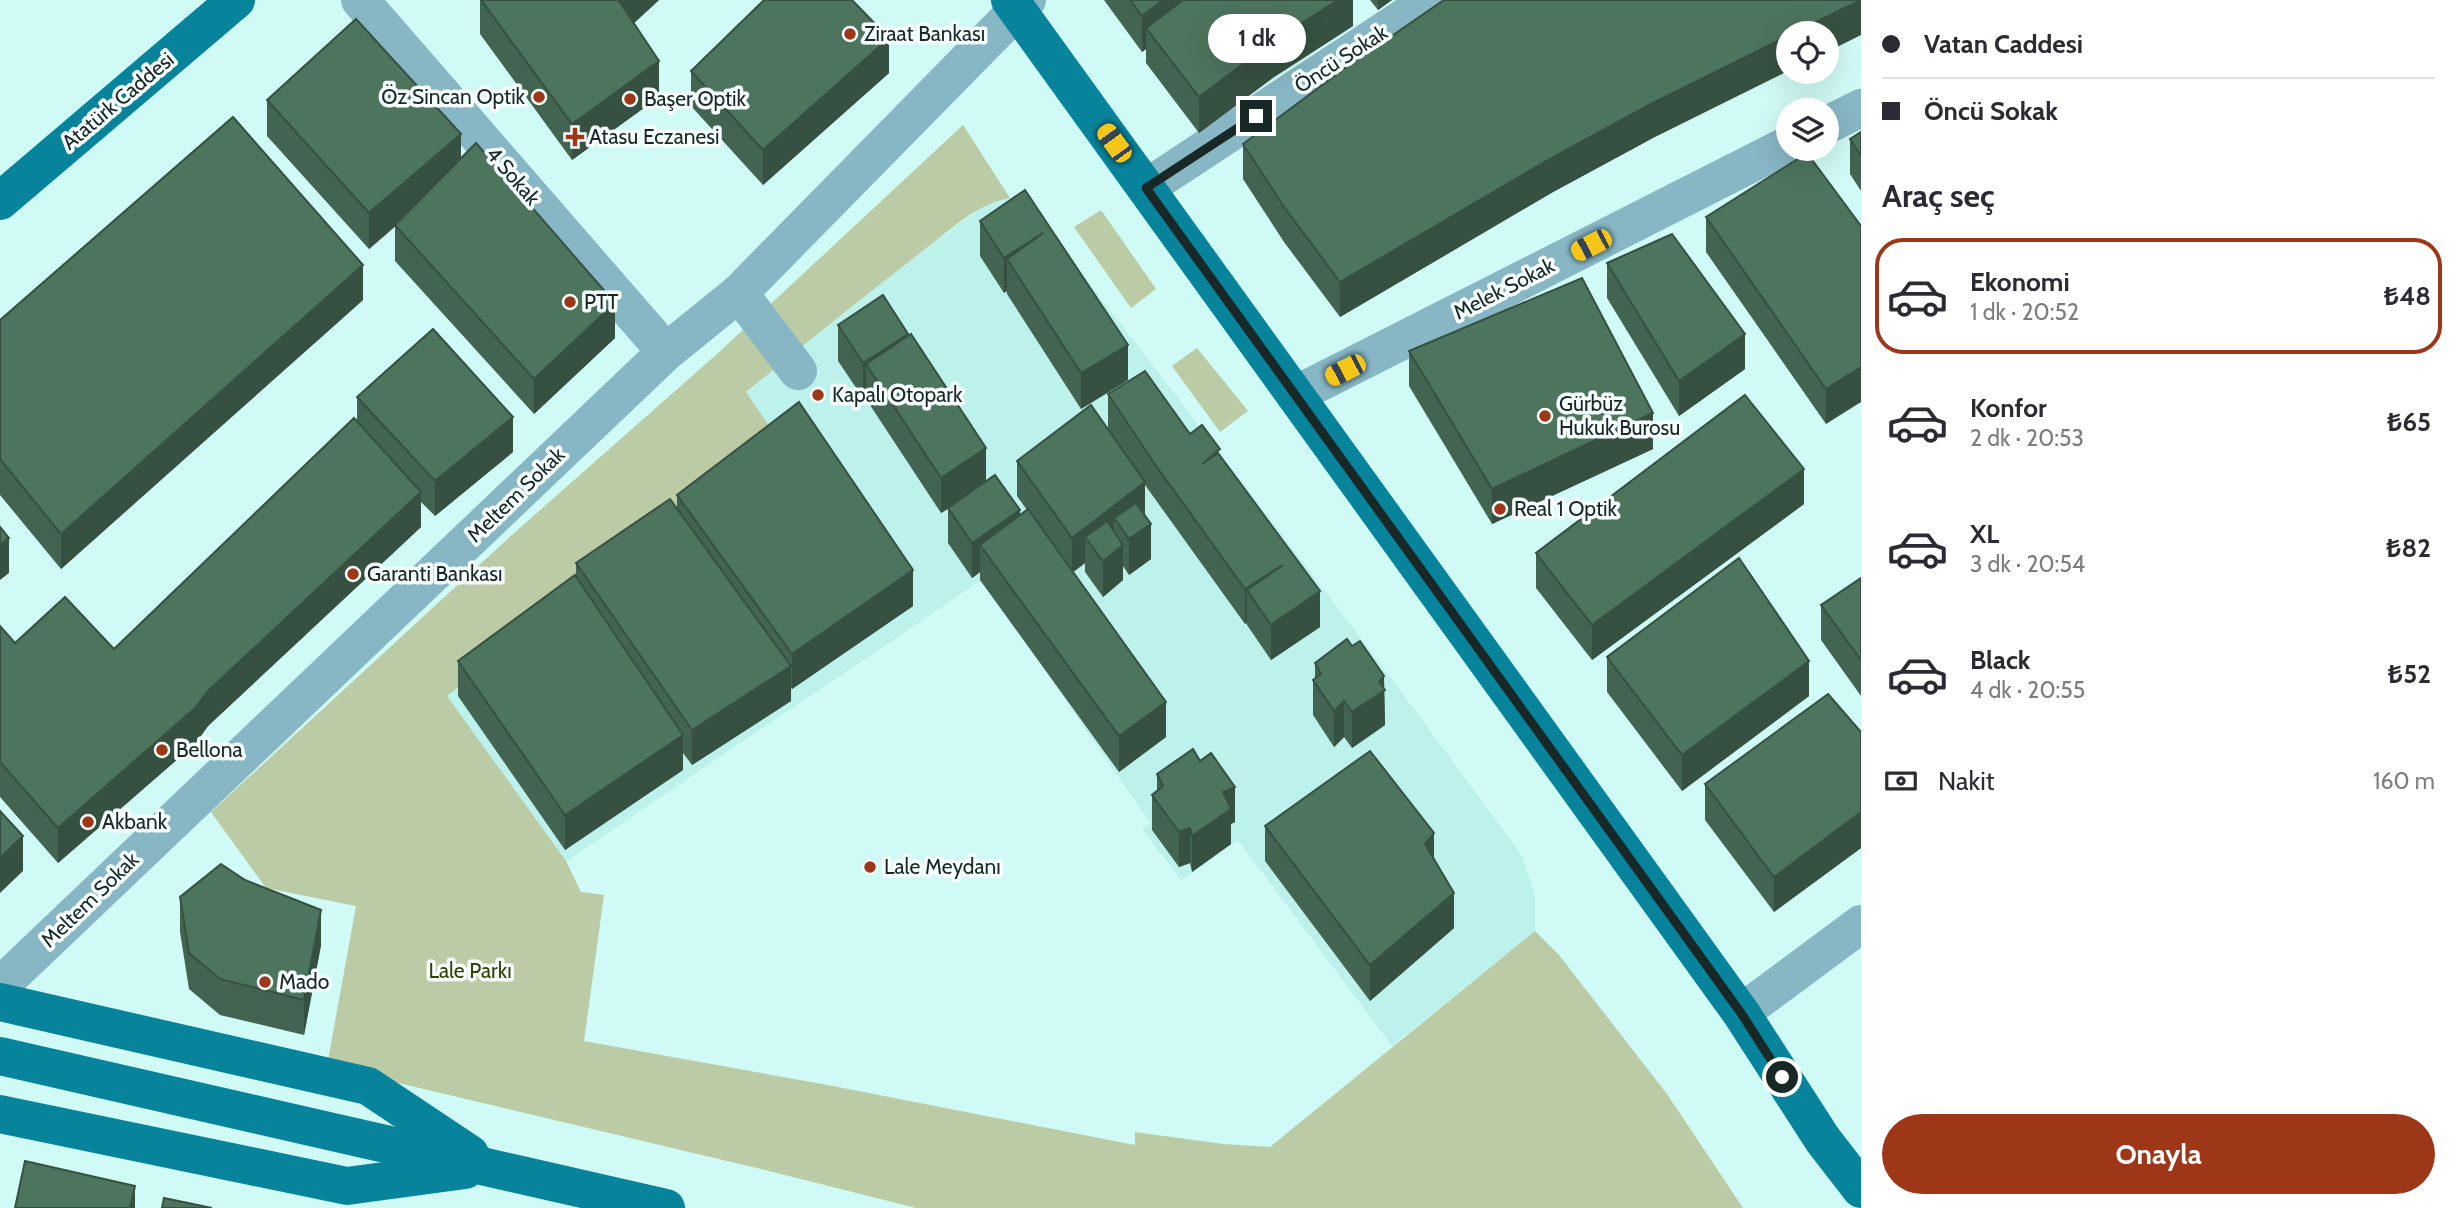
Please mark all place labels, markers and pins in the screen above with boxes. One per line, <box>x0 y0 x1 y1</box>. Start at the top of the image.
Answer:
place label: Ziraat Bankası <box>864 21 985 46</box>
marker: Ziraat Bankası <box>842 26 858 42</box>
place label: Öz Sincan Optik <box>381 84 526 109</box>
place label: Başer Optik <box>644 86 747 111</box>
marker: Öz Sincan Optik <box>531 89 547 105</box>
marker: Başer Optik <box>622 91 638 107</box>
place label: Atasu Eczanesi <box>589 124 719 149</box>
marker: Atasu Eczanesi <box>567 129 583 145</box>
place label: PTT <box>584 289 618 314</box>
marker: PTT <box>562 294 578 310</box>
place label: Kapalı Otopark <box>832 382 963 407</box>
marker: Kapalı Otopark <box>810 387 826 403</box>
place label: Gürbüz Hukuk Burosu <box>1559 391 1680 440</box>
marker: Gürbüz Hukuk Burosu <box>1537 408 1553 424</box>
place label: Real 1 Optik <box>1514 496 1617 521</box>
marker: Real 1 Optik <box>1492 501 1508 517</box>
place label: Garanti Bankası <box>367 561 502 586</box>
marker: Garanti Bankası <box>345 566 361 582</box>
place label: Bellona <box>176 737 242 762</box>
marker: Bellona <box>154 742 170 758</box>
place label: Akbank <box>102 809 168 834</box>
marker: Akbank <box>80 814 96 830</box>
place label: Lale Meydanı <box>884 854 1001 879</box>
marker: Lale Meydanı <box>862 859 878 875</box>
place label: Mado <box>279 969 329 994</box>
marker: Mado <box>257 974 273 990</box>

